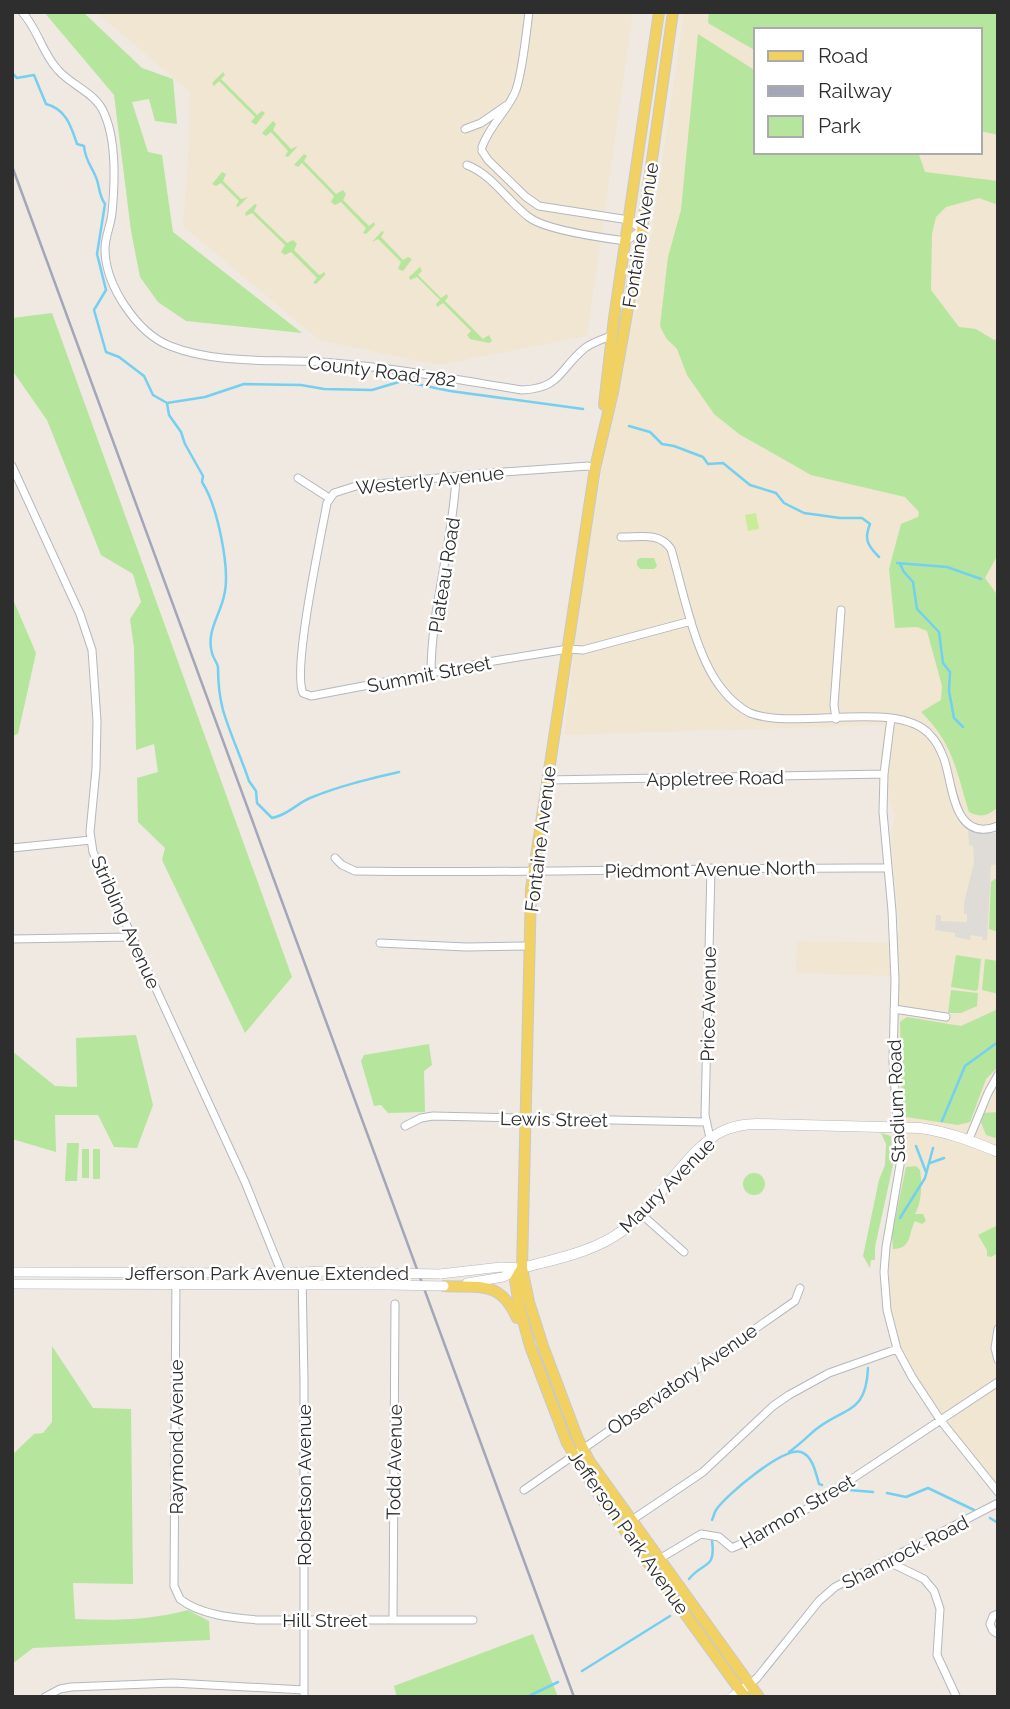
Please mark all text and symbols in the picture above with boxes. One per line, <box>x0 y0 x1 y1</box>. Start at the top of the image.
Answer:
legend <box>754 28 982 154</box>
text: Road <box>818 43 868 68</box>
text: Railway <box>818 78 892 103</box>
text: Park <box>818 113 861 138</box>
street label: Fontaine Avenue <box>618 161 662 309</box>
street label: County Road 782 <box>307 351 457 391</box>
street label: Westerly Avenue <box>355 461 505 499</box>
street label: Plateau Road <box>424 516 464 634</box>
street label: Summit Street <box>365 651 493 697</box>
street label: Fontaine Avenue <box>520 765 560 913</box>
street label: Appletree Road <box>646 766 784 790</box>
street label: Stribling Avenue <box>87 852 165 992</box>
street label: Piedmont Avenue North <box>604 856 816 882</box>
street label: Price Avenue <box>696 946 720 1062</box>
street label: Stadium Road <box>883 1039 909 1163</box>
street label: Lewis Street <box>500 1107 609 1131</box>
street label: Maury Avenue <box>615 1133 719 1237</box>
street label: Jefferson Park Avenue Extended <box>125 1262 409 1284</box>
street label: Observatory Avenue <box>603 1319 761 1439</box>
street label: Raymond Avenue <box>165 1359 187 1515</box>
street label: Robertson Avenue <box>293 1404 315 1566</box>
street label: Todd Avenue <box>382 1404 406 1520</box>
street label: Jefferson Park Avenue <box>564 1446 694 1618</box>
street label: Harmon Street <box>736 1469 859 1553</box>
street label: Shamrock Road <box>838 1511 972 1593</box>
street label: Hill Street <box>282 1609 368 1631</box>

